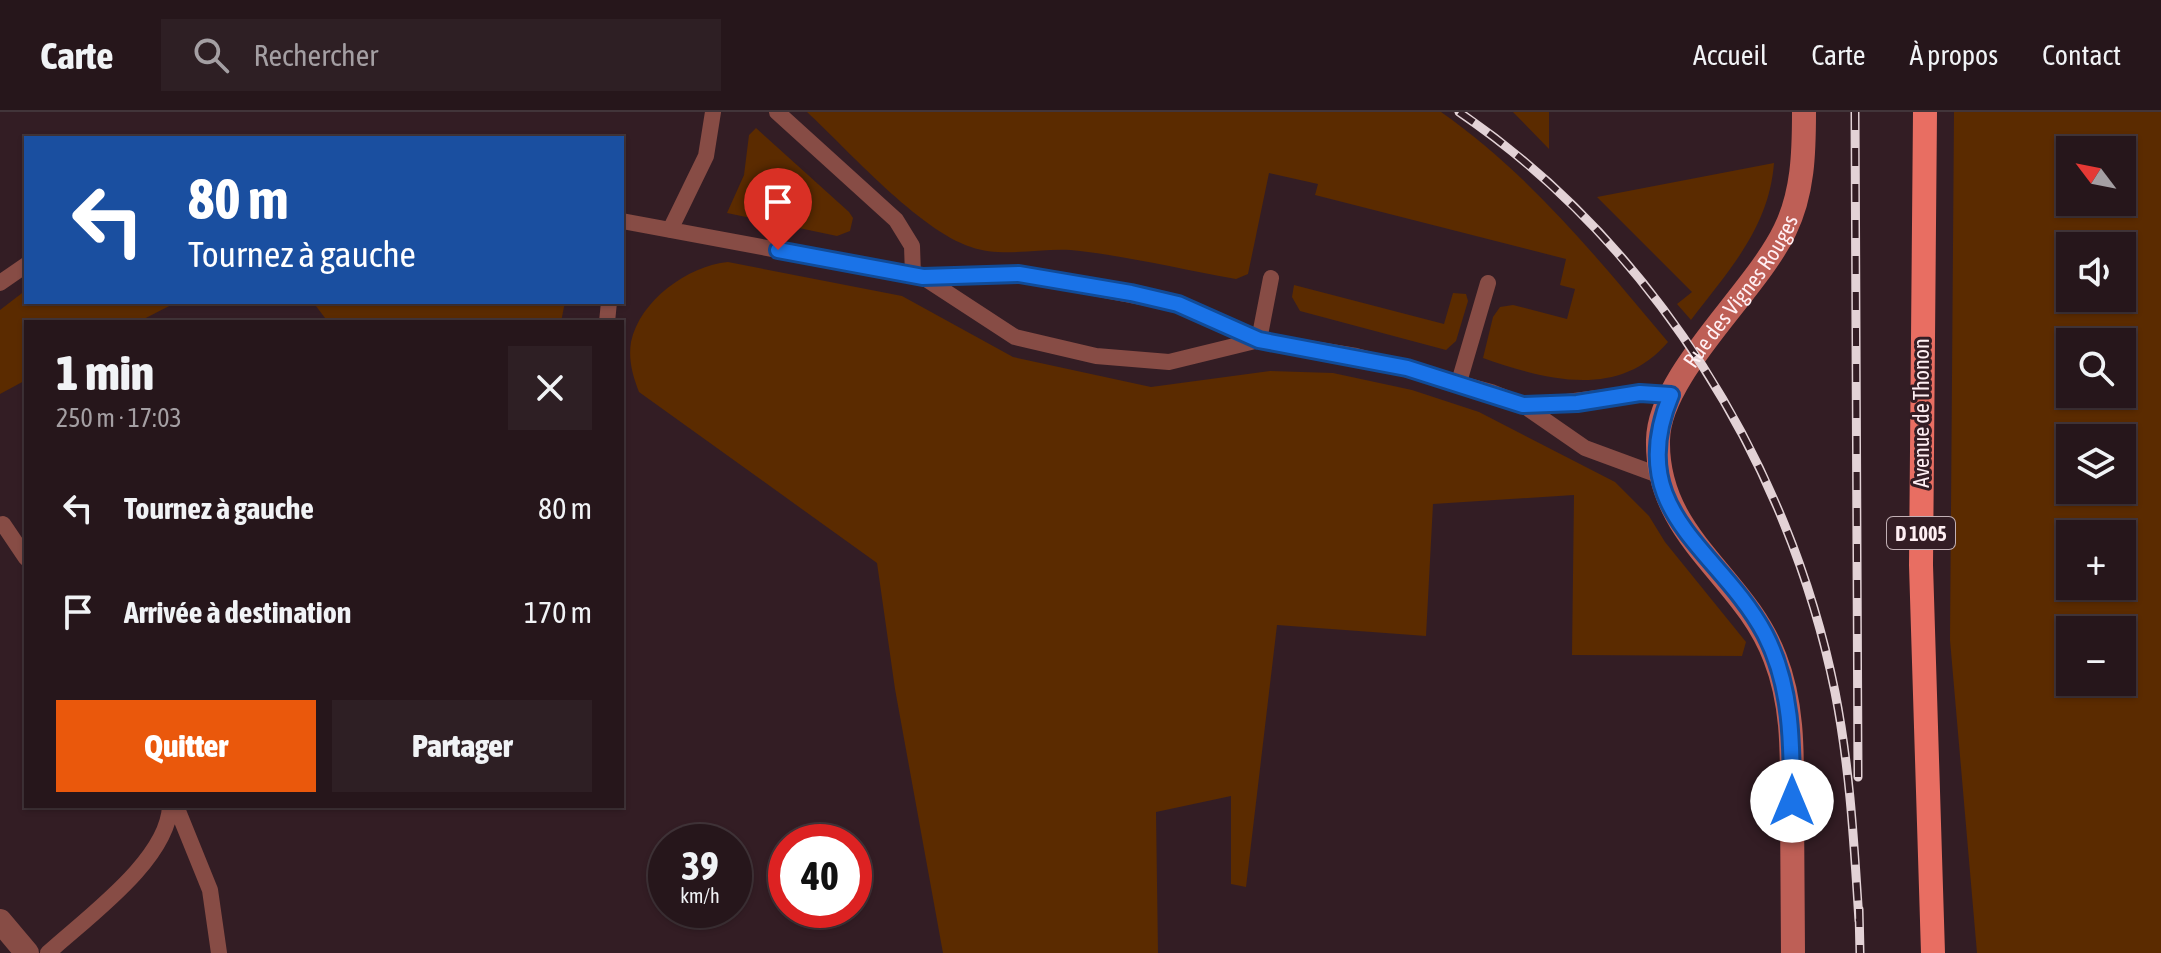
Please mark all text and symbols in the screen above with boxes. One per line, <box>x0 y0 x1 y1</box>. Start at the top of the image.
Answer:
search box <box>161 19 721 91</box>
icon: search <box>189 33 233 77</box>
text: Carte <box>40 34 113 77</box>
text: Rechercher <box>253 38 378 72</box>
text: Accueil <box>1693 39 1767 71</box>
text: Carte <box>1811 39 1866 71</box>
text: À propos <box>1910 39 1998 71</box>
text: Contact <box>2042 39 2121 71</box>
north arrow <box>2056 136 2136 216</box>
map controls <box>2056 136 2136 696</box>
text: 80 m <box>188 167 289 231</box>
icon: left <box>56 168 160 272</box>
pin <box>744 168 812 250</box>
icon: arrive <box>756 180 800 224</box>
street label: Rue des Vignes Rouges <box>1677 211 1803 372</box>
button: sound <box>2056 232 2136 312</box>
text: Tournez à gauche <box>188 233 416 275</box>
button: search <box>2056 328 2136 408</box>
street label: Avenue de Thonon <box>1908 338 1934 488</box>
text: 1 min <box>56 345 154 400</box>
button: close <box>508 346 592 430</box>
text: 250 m · 17:03 <box>56 403 182 433</box>
button: layers <box>2056 424 2136 504</box>
icon: left <box>56 486 100 530</box>
text: Tournez à gauche <box>124 491 314 525</box>
text: 80 m <box>538 491 592 525</box>
road number: D 1005 <box>1887 517 1955 549</box>
button: + <box>2056 520 2136 600</box>
icon: arrive <box>56 590 100 634</box>
text: Arrivée à destination <box>124 595 351 629</box>
text: 170 m <box>524 595 592 629</box>
button: − <box>2056 616 2136 696</box>
button: Quitter <box>56 700 316 792</box>
button: Partager <box>332 700 592 792</box>
position arrow <box>1750 759 1834 843</box>
speed limit sign: 40 <box>768 824 872 928</box>
text: 39 <box>681 843 719 888</box>
text: km/h <box>680 884 720 907</box>

